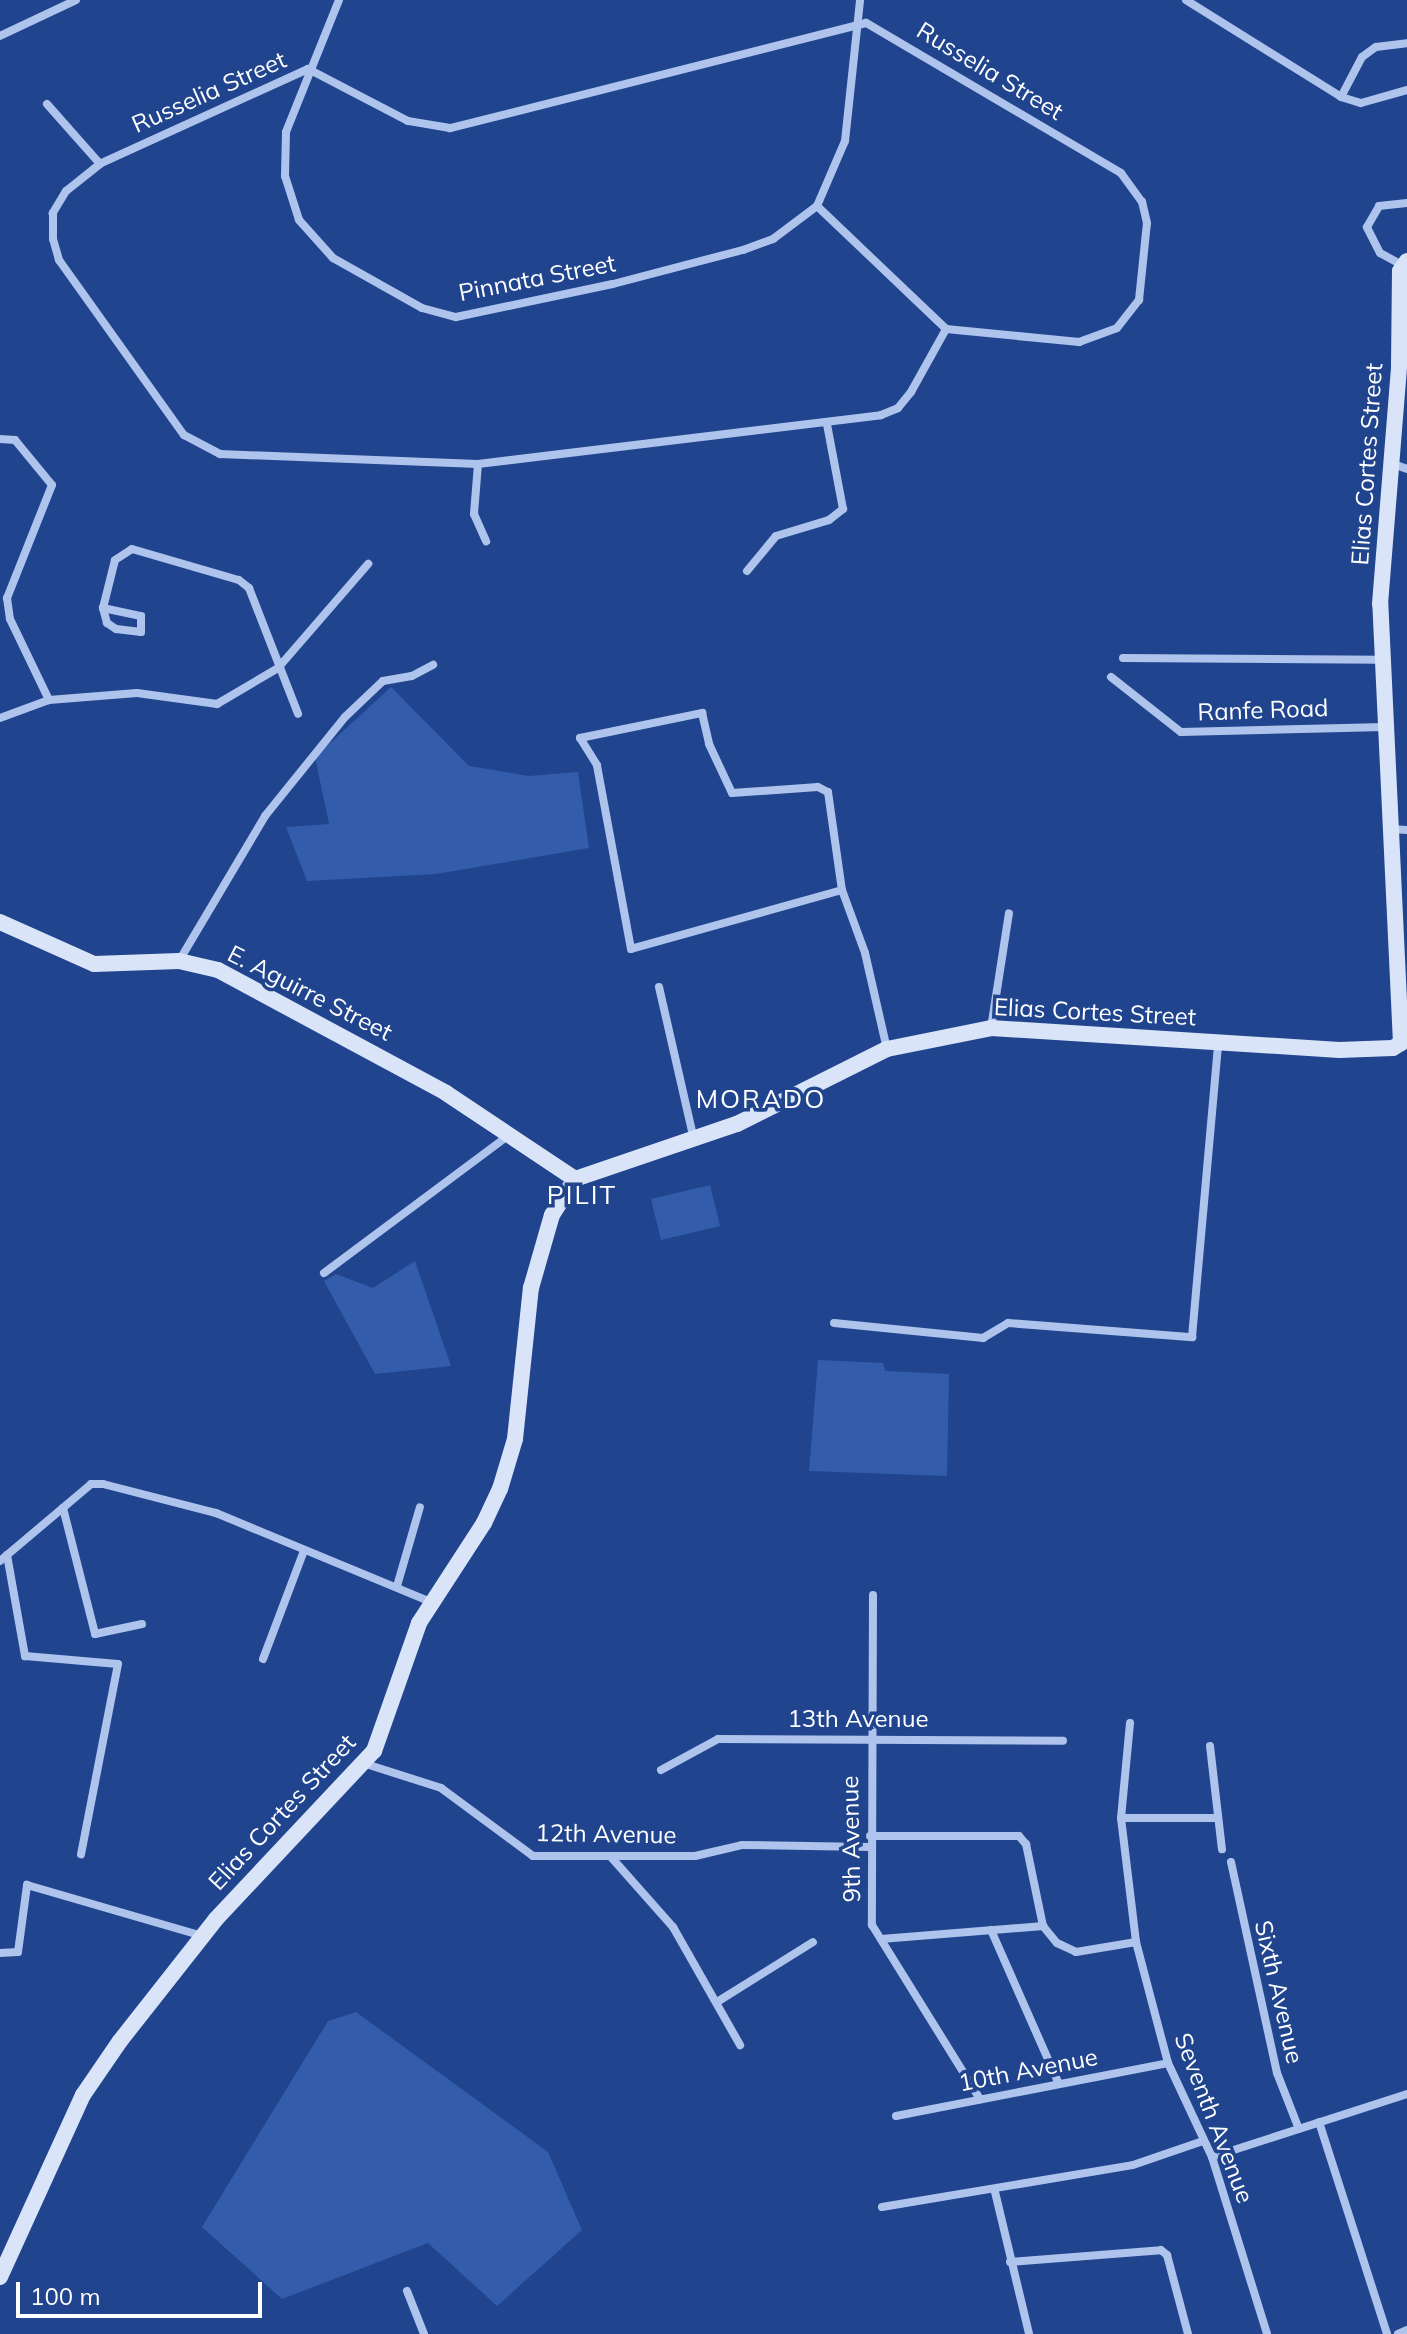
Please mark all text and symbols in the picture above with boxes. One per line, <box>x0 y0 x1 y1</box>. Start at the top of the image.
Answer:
street label: Russelia Street <box>912 16 1068 126</box>
street label: Russelia Street <box>127 45 291 139</box>
street label: Pinnata Street <box>456 249 618 307</box>
street label: Elias Cortes Street <box>1346 362 1388 566</box>
street label: Ranfe Road <box>1197 693 1329 727</box>
street label: E. Aguirre Street <box>223 939 397 1047</box>
street label: Elias Cortes Street <box>993 992 1197 1032</box>
district label: MORADO <box>696 1083 826 1115</box>
district label: PILIT <box>547 1179 617 1211</box>
street label: 13th Avenue <box>787 1705 929 1733</box>
street label: Elias Cortes Street <box>202 1728 362 1896</box>
street label: 9th Avenue <box>835 1775 867 1903</box>
street label: 12th Avenue <box>535 1818 677 1850</box>
street label: Sixth Avenue <box>1249 1918 1309 2066</box>
street label: Seventh Avenue <box>1168 2029 1260 2207</box>
street label: 10th Avenue <box>956 2042 1100 2098</box>
scale bar <box>20 2266 266 2316</box>
text: 100 m <box>30 2281 101 2311</box>

